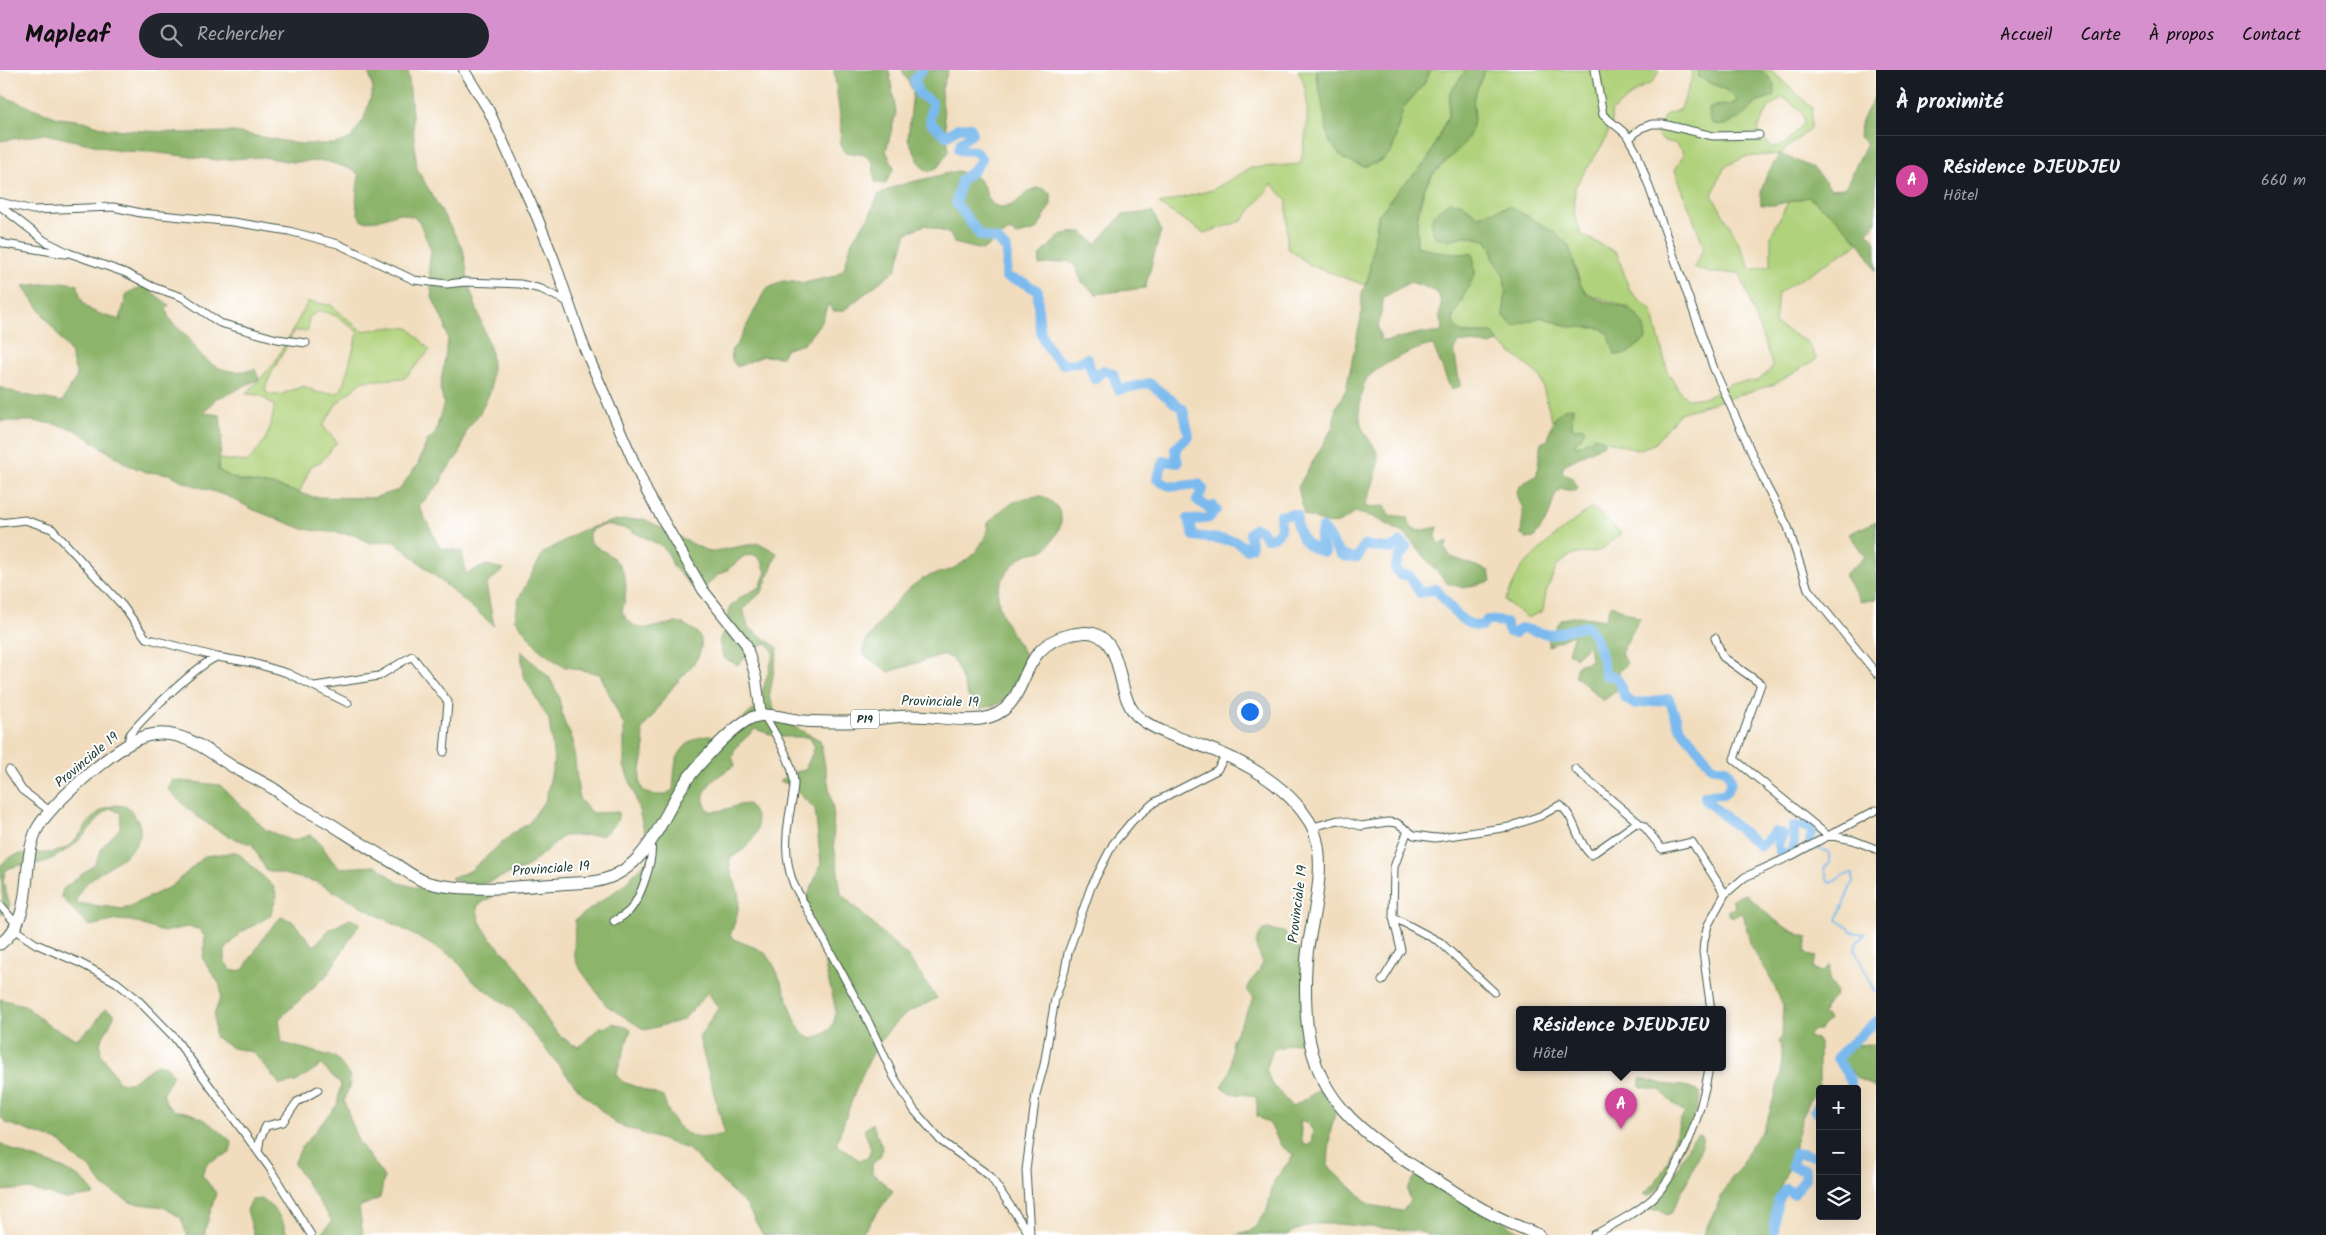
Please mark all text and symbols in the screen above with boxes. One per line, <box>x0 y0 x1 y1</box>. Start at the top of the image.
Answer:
search box <box>139 13 489 58</box>
text: Mapleaf <box>25 16 109 55</box>
text: Rechercher <box>197 20 284 50</box>
icon: search <box>157 21 185 49</box>
text: Accueil <box>2000 21 2053 50</box>
text: Carte <box>2081 21 2121 50</box>
text: À propos <box>2149 21 2214 50</box>
text: Contact <box>2242 21 2301 50</box>
text: À proximité <box>1896 86 2003 119</box>
text: Résidence DJEUDJEU <box>1943 153 2120 183</box>
text: A <box>1907 168 1917 193</box>
text: 660 m <box>2261 168 2306 193</box>
text: Hôtel <box>1943 183 1978 208</box>
street label: Provinciale 19 <box>901 690 979 714</box>
your location <box>1237 699 1263 725</box>
road number: P19 <box>851 710 879 729</box>
street label: Provinciale 19 <box>50 726 124 793</box>
street label: Provinciale 19 <box>511 855 591 883</box>
street label: Provinciale 19 <box>1282 864 1314 944</box>
popup <box>1516 1006 1726 1071</box>
text: Résidence DJEUDJEU <box>1532 1011 1710 1041</box>
text: Hôtel <box>1532 1041 1568 1066</box>
map controls <box>1816 1085 1861 1220</box>
button: + <box>1816 1085 1861 1130</box>
pin: A <box>1605 1088 1637 1129</box>
button: − <box>1816 1130 1861 1175</box>
button: layers <box>1816 1175 1861 1220</box>

